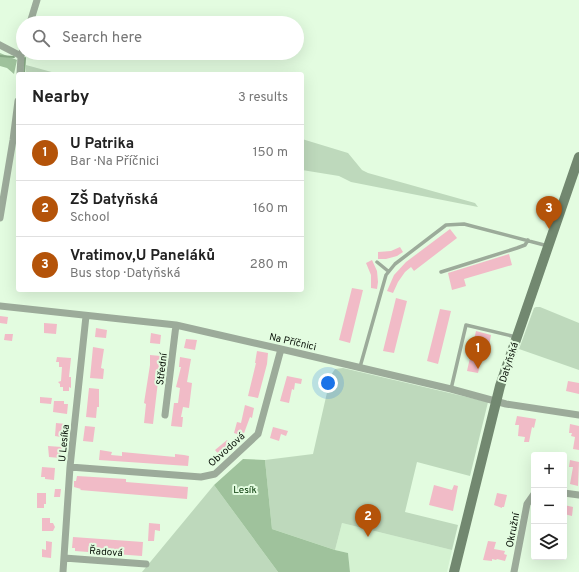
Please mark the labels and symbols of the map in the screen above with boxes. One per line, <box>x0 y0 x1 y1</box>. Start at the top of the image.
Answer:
pin: 3 <box>536 196 562 229</box>
street label: Na Příčnici <box>268 331 317 354</box>
pin: 1 <box>465 336 491 369</box>
street label: Datyňská <box>497 341 522 384</box>
street label: Střední <box>154 351 171 386</box>
your location <box>318 373 338 393</box>
street label: U Lesíka <box>56 424 73 463</box>
street label: Obvodová <box>206 430 248 470</box>
park label: Lesík <box>233 484 257 497</box>
pin: 2 <box>355 504 381 537</box>
street label: Okružní <box>504 510 524 549</box>
street label: Řadová <box>89 545 123 560</box>

